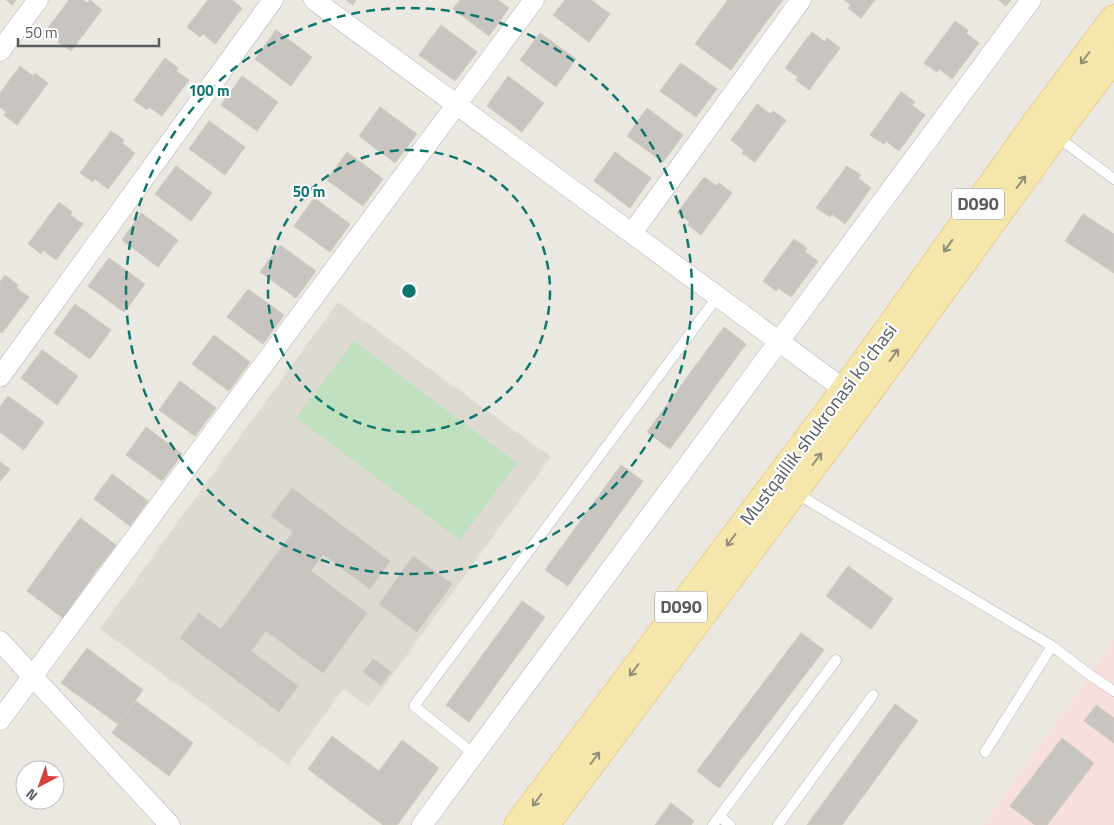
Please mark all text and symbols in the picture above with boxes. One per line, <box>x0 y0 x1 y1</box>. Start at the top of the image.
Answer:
scale bar <box>18 15 159 47</box>
text: 50 m <box>25 21 58 44</box>
one-way arrow <box>1079 51 1090 64</box>
text: 100 m <box>188 79 230 102</box>
one-way arrow <box>1016 175 1026 189</box>
text: 50 m <box>293 180 325 203</box>
road number: D090 <box>952 188 1004 220</box>
one-way arrow <box>943 239 953 253</box>
centre of rings <box>400 282 418 300</box>
street label: Mustqaillik shukronasi ko'chasi <box>732 317 903 531</box>
one-way arrow <box>889 349 899 363</box>
one-way arrow <box>812 453 823 466</box>
one-way arrow <box>726 533 737 546</box>
road number: D090 <box>655 592 707 622</box>
one-way arrow <box>629 663 639 677</box>
one-way arrow <box>590 751 600 765</box>
north arrow <box>15 760 65 810</box>
text: N <box>21 784 42 806</box>
one-way arrow <box>531 793 542 806</box>

